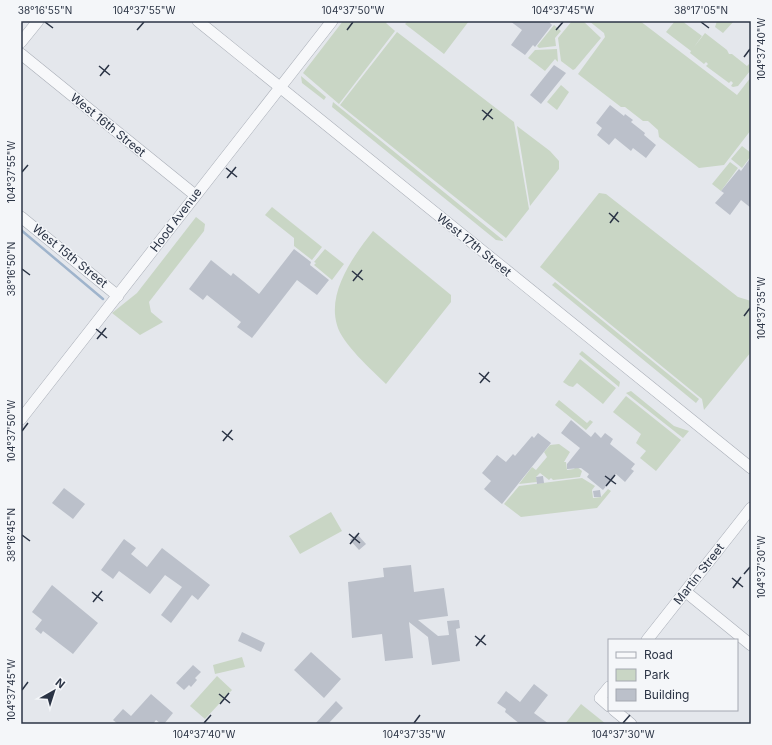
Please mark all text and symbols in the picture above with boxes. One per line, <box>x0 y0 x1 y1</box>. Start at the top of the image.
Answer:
text: 38°16'55"N <box>18 4 72 16</box>
text: 104°37'55"W <box>113 4 175 16</box>
text: 104°37'50"W <box>322 4 385 16</box>
text: 104°37'45"W <box>532 4 594 16</box>
text: 38°17'05"N <box>674 4 728 16</box>
text: 104°37'40"W <box>755 18 767 80</box>
street label: West 16th Street <box>68 90 149 160</box>
text: 104°37'55"W <box>5 141 17 203</box>
street label: Hood Avenue <box>147 185 205 255</box>
street label: West 17th Street <box>434 210 515 279</box>
street label: West 15th Street <box>30 221 111 291</box>
text: 38°16'50"N <box>5 242 17 296</box>
text: 104°37'35"W <box>755 276 767 339</box>
text: 104°37'50"W <box>5 399 17 462</box>
text: 38°16'45"N <box>5 508 17 562</box>
text: 104°37'30"W <box>755 535 767 599</box>
street label: Martin Street <box>670 540 727 607</box>
legend <box>608 639 738 711</box>
text: Road <box>644 647 673 662</box>
text: 104°37'45"W <box>5 659 17 721</box>
text: Park <box>644 667 670 682</box>
north arrow <box>34 671 74 711</box>
text: N <box>53 675 68 691</box>
text: Building <box>644 687 689 702</box>
text: 104°37'40"W <box>173 728 235 740</box>
text: 104°37'35"W <box>383 728 446 740</box>
text: 104°37'30"W <box>591 728 655 740</box>

